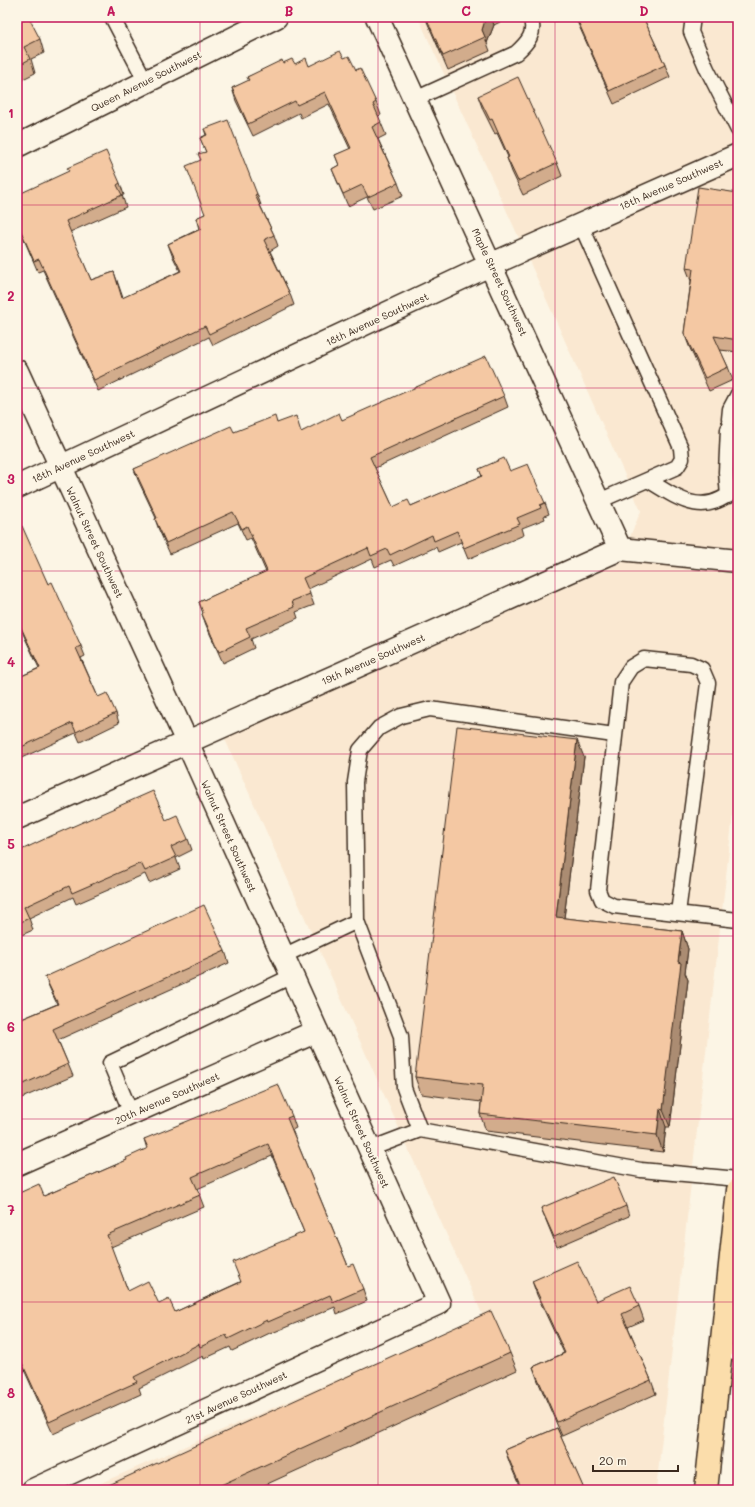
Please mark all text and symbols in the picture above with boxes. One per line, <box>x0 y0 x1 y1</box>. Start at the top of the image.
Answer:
text: A <box>106 2 116 19</box>
text: B <box>285 2 294 19</box>
text: C <box>461 2 471 19</box>
text: D <box>639 2 649 19</box>
street label: Queen Avenue Southwest <box>88 47 204 115</box>
text: 1 <box>8 104 14 121</box>
street label: 18th Avenue Southwest <box>617 155 725 213</box>
street label: Maple Street Southwest <box>469 226 531 338</box>
text: 2 <box>7 287 15 304</box>
street label: 18th Avenue Southwest <box>323 289 431 349</box>
street label: 18th Avenue Southwest <box>29 426 137 486</box>
text: 3 <box>7 470 15 487</box>
street label: Walnut Street Southwest <box>63 484 127 600</box>
street label: 19th Avenue Southwest <box>319 630 427 688</box>
text: 4 <box>7 653 15 670</box>
street label: Walnut Street Southwest <box>198 778 260 894</box>
text: 5 <box>7 835 15 852</box>
text: 6 <box>7 1018 15 1035</box>
street label: 20th Avenue Southwest <box>113 1069 221 1127</box>
street label: Walnut Street Southwest <box>331 1074 393 1190</box>
text: 7 <box>7 1201 15 1218</box>
street label: 21st Avenue Southwest <box>183 1367 289 1427</box>
text: 8 <box>7 1384 15 1401</box>
scale bar <box>593 1447 678 1473</box>
text: 20 m <box>599 1452 627 1468</box>

